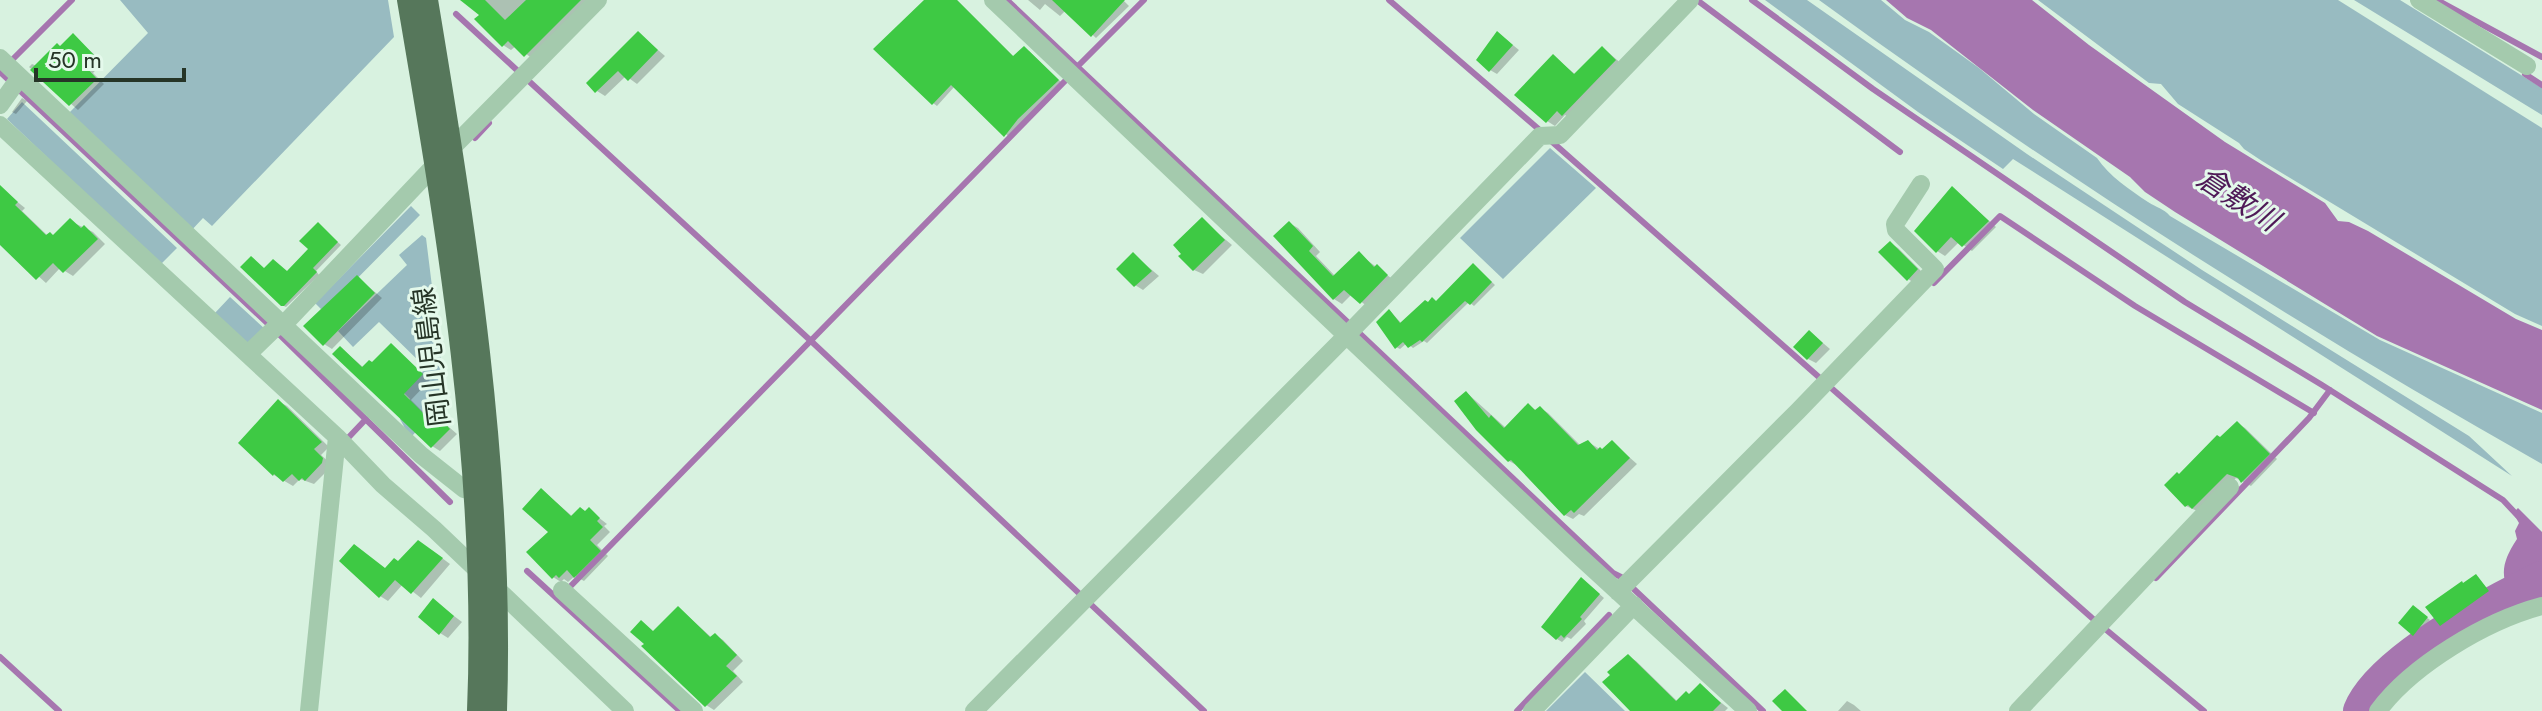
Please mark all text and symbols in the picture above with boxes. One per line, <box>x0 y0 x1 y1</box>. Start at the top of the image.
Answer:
scale bar <box>36 32 184 82</box>
text: 50 m <box>48 42 102 77</box>
water label: 倉敷川 <box>2189 156 2290 243</box>
street label: 岡山児島線 <box>403 285 460 429</box>

